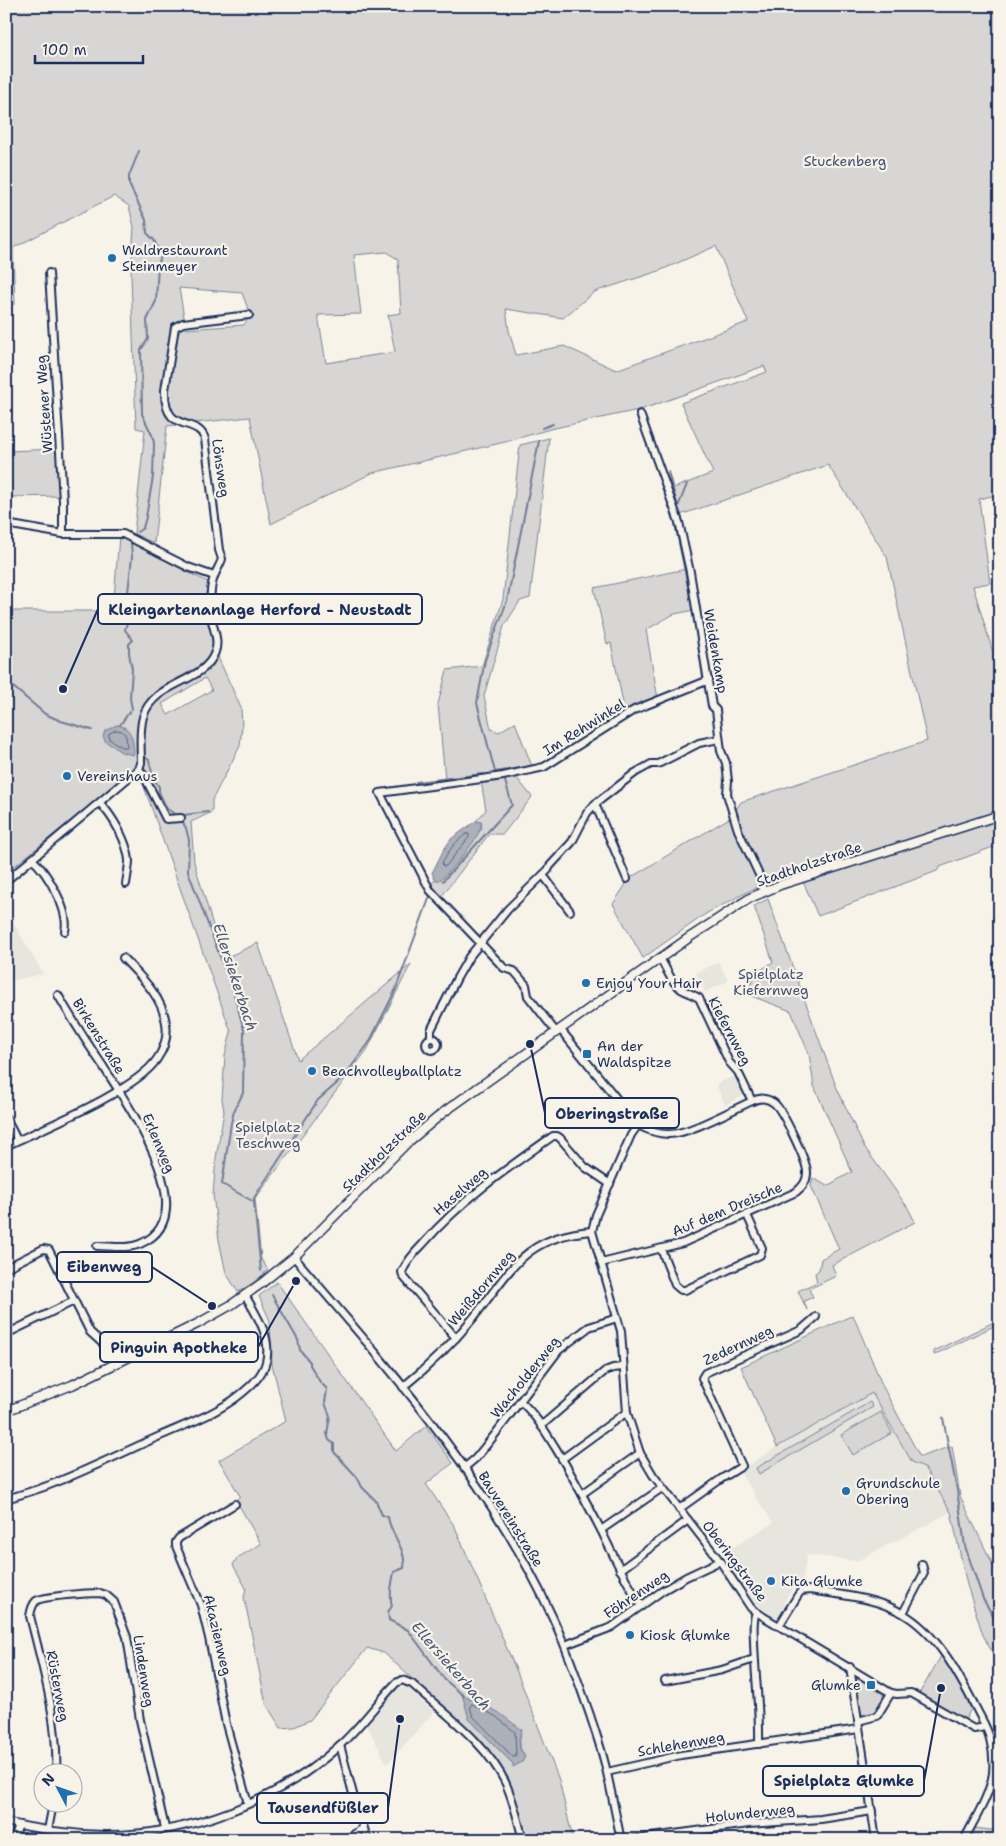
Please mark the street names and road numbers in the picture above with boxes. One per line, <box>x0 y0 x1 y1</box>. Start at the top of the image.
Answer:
street label: Wüstener Weg <box>32 354 56 454</box>
street label: Lönsweg <box>208 437 234 499</box>
street label: Weidenkamp <box>700 607 732 695</box>
street label: Im Rehwinkel <box>540 694 629 759</box>
street label: Stadtholzstraße <box>754 838 864 890</box>
street label: Kiefernweg <box>704 993 756 1069</box>
street label: Birkenstraße <box>69 995 129 1077</box>
street label: Stadtholzstraße <box>338 1106 430 1196</box>
street label: Erlenweg <box>138 1110 180 1176</box>
street label: Haselweg <box>429 1163 491 1219</box>
street label: Auf dem Dreische <box>669 1178 785 1240</box>
street label: Weißdornweg <box>444 1246 518 1330</box>
street label: Zedernweg <box>700 1321 776 1369</box>
street label: Wacholderweg <box>486 1332 564 1422</box>
street label: Bauvereinstraße <box>474 1468 548 1570</box>
street label: Oberingstraße <box>699 1517 771 1605</box>
street label: Föhrenweg <box>600 1566 672 1622</box>
street label: Akazienweg <box>200 1593 236 1677</box>
street label: Lindenweg <box>129 1634 159 1708</box>
street label: Rüsterweg <box>42 1649 74 1723</box>
street label: Schlehenweg <box>636 1727 726 1761</box>
street label: Holunderweg <box>704 1799 796 1827</box>

